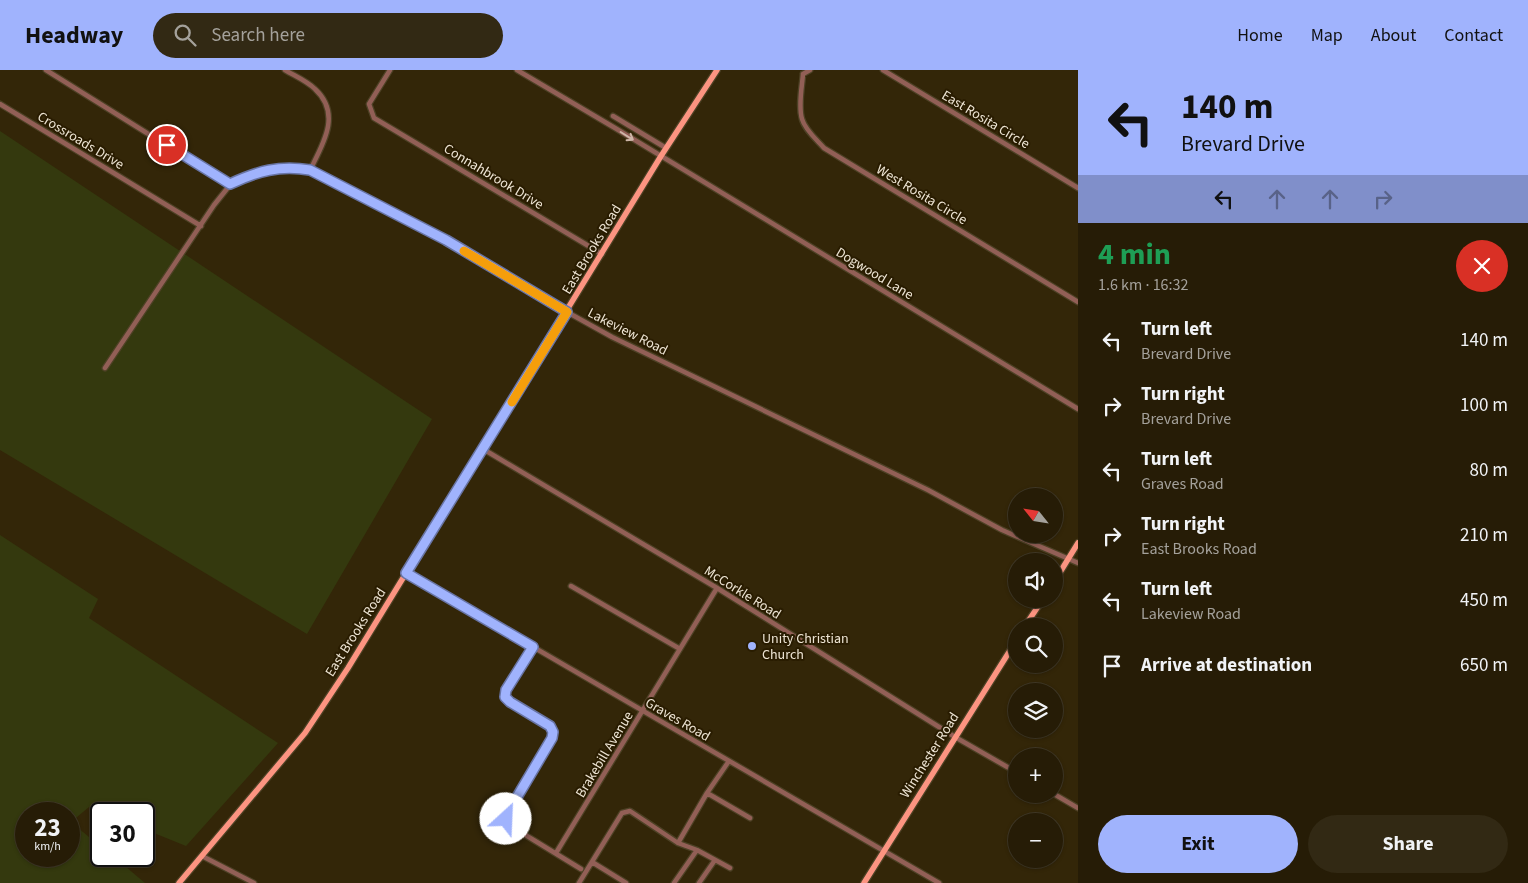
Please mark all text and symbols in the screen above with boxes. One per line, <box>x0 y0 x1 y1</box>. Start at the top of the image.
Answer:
search box <box>153 13 503 58</box>
text: Headway <box>25 18 123 53</box>
icon: search <box>171 21 199 49</box>
text: Search here <box>211 22 305 49</box>
text: Home <box>1237 23 1283 48</box>
text: Map <box>1311 23 1343 48</box>
text: About <box>1371 23 1416 48</box>
text: Contact <box>1444 23 1503 48</box>
text: 140 m <box>1181 82 1273 132</box>
street label: East Rosita Circle <box>938 86 1033 154</box>
icon: left <box>1098 90 1163 155</box>
street label: Crossroads Drive <box>33 107 128 175</box>
pin <box>146 124 188 166</box>
text: Brevard Drive <box>1181 128 1305 160</box>
icon: arrive <box>153 131 181 159</box>
one-way arrow <box>620 131 634 141</box>
street label: Connahbrook Drive <box>440 139 547 215</box>
street label: West Rosita Circle <box>872 160 971 230</box>
icon: left <box>1210 185 1238 213</box>
icon: ahead <box>1263 185 1291 213</box>
icon: ahead <box>1316 185 1344 213</box>
icon: right <box>1369 185 1397 213</box>
street label: East Brooks Road <box>557 201 627 298</box>
text: 4 min <box>1098 233 1171 276</box>
button: close <box>1456 240 1508 292</box>
street label: Dogwood Lane <box>832 243 917 305</box>
text: 1.6 km · 16:32 <box>1098 274 1188 296</box>
street label: Lakeview Road <box>584 303 671 361</box>
text: Turn left <box>1141 316 1212 343</box>
icon: left <box>1098 327 1126 355</box>
text: 140 m <box>1460 327 1508 354</box>
text: Brevard Drive <box>1141 343 1231 365</box>
text: Turn right <box>1141 381 1225 408</box>
icon: right <box>1098 392 1126 420</box>
text: 100 m <box>1460 392 1508 419</box>
text: Brevard Drive <box>1141 408 1231 430</box>
text: Turn left <box>1141 446 1212 473</box>
icon: left <box>1098 457 1126 485</box>
text: 80 m <box>1470 457 1508 484</box>
text: Graves Road <box>1141 473 1224 495</box>
north arrow <box>1008 488 1062 542</box>
map controls <box>1008 488 1063 868</box>
text: Turn right <box>1141 511 1225 538</box>
icon: right <box>1098 522 1126 550</box>
text: 210 m <box>1460 522 1508 549</box>
text: East Brooks Road <box>1141 538 1257 560</box>
button: sound <box>1008 553 1063 608</box>
street label: McCorkle Road <box>700 561 785 624</box>
text: Turn left <box>1141 576 1212 603</box>
street label: East Brooks Road <box>321 584 391 681</box>
icon: left <box>1098 587 1126 615</box>
text: 450 m <box>1460 587 1508 614</box>
text: Lakeview Road <box>1141 603 1241 625</box>
button: search <box>1008 618 1063 673</box>
place label: Unity Christian Church <box>762 629 849 665</box>
marker: Unity Christian Church <box>746 640 758 652</box>
icon: arrive <box>1098 652 1126 680</box>
text: Arrive at destination <box>1141 652 1312 679</box>
text: 650 m <box>1460 652 1508 679</box>
button: layers <box>1008 683 1063 738</box>
street label: Graves Road <box>641 693 714 747</box>
street label: Brakebill Avenue <box>571 707 639 802</box>
street label: Winchester Road <box>895 709 964 802</box>
button: + <box>1008 748 1063 803</box>
position arrow <box>479 792 531 844</box>
speed limit sign: 30 <box>90 802 155 867</box>
text: 23 <box>34 810 61 846</box>
button: − <box>1008 813 1063 868</box>
button: Exit <box>1098 815 1298 873</box>
button: Share <box>1308 815 1508 873</box>
text: km/h <box>34 838 61 855</box>

